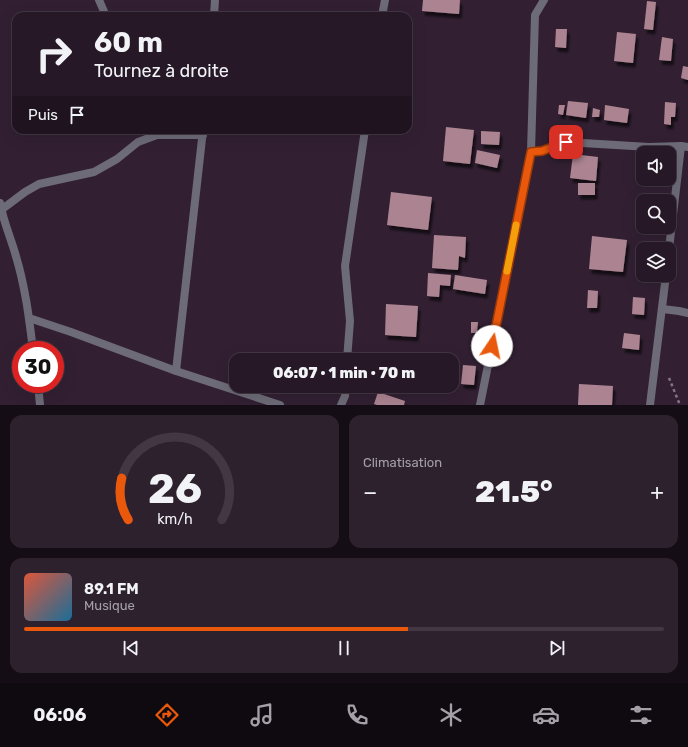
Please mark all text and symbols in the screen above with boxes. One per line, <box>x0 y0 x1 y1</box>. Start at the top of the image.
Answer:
text: 60 m <box>94 26 163 59</box>
icon: right <box>28 28 80 80</box>
text: Tournez à droite <box>94 60 229 82</box>
icon: arrive <box>66 104 88 126</box>
text: Puis <box>28 106 58 124</box>
pin <box>549 125 583 159</box>
icon: arrive <box>555 131 577 153</box>
map controls <box>636 146 676 282</box>
button: sound <box>636 146 676 186</box>
button: search <box>636 194 676 234</box>
button: layers <box>636 242 676 282</box>
position arrow <box>471 325 513 367</box>
speed limit sign: 30 <box>12 341 64 393</box>
text: 06:07 · 1 min · 70 m <box>273 364 415 382</box>
text: Climatisation <box>363 455 442 470</box>
text: 26 <box>147 463 202 512</box>
text: 21.5° <box>475 474 553 510</box>
text: − <box>363 479 377 506</box>
text: + <box>650 479 664 506</box>
text: km/h <box>157 510 192 527</box>
text: 89.1 FM <box>84 580 139 598</box>
text: Musique <box>84 598 135 613</box>
icon: previous <box>120 637 142 659</box>
icon: pause <box>333 637 355 659</box>
icon: next <box>546 637 568 659</box>
icon: directions <box>153 701 181 729</box>
icon: music <box>248 701 276 729</box>
icon: phone <box>343 701 371 729</box>
icon: climate <box>437 701 465 729</box>
icon: car <box>532 701 560 729</box>
icon: filters <box>627 701 655 729</box>
text: 06:06 <box>33 704 87 726</box>

